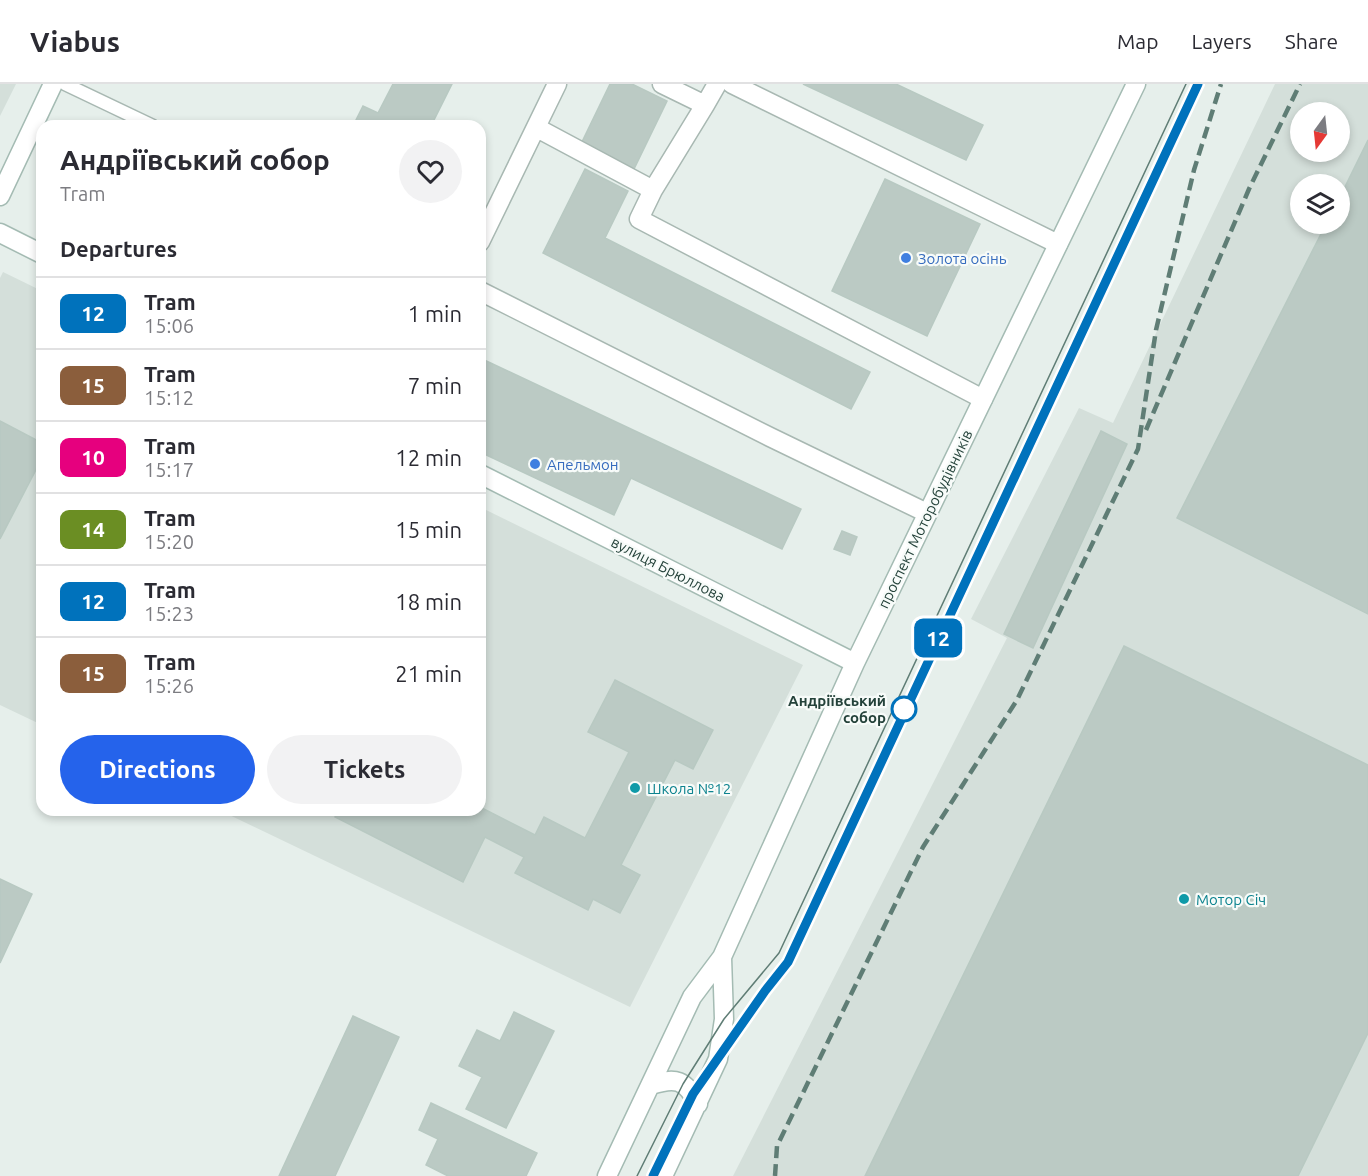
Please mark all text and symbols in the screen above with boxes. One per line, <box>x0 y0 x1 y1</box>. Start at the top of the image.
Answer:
text: Viabus <box>30 26 120 57</box>
text: Map <box>1117 29 1158 53</box>
text: Layers <box>1191 29 1252 53</box>
text: Share <box>1285 29 1338 53</box>
north arrow <box>1290 102 1350 162</box>
map controls <box>1290 102 1350 234</box>
button: heart <box>399 140 462 203</box>
text: Андріївський собор <box>60 144 330 175</box>
button: layers <box>1290 174 1350 234</box>
text: Tram <box>60 182 106 205</box>
text: Departures <box>60 236 177 261</box>
place label: Золота осінь <box>918 250 1007 267</box>
marker: Золота осінь <box>899 251 913 265</box>
text: Tram <box>144 289 196 314</box>
text: 12 <box>81 301 105 325</box>
text: 1 min <box>408 301 462 326</box>
text: 15:06 <box>144 314 194 337</box>
text: Tram <box>144 361 196 386</box>
text: 15 <box>81 373 105 397</box>
text: 7 min <box>408 373 462 398</box>
text: 15:12 <box>144 386 194 409</box>
street label: проспект Моторобудівників <box>874 427 976 611</box>
text: Tram <box>144 433 196 458</box>
text: 10 <box>81 445 105 469</box>
text: 12 min <box>395 445 462 470</box>
place label: Апельмон <box>547 456 619 473</box>
marker: Апельмон <box>528 457 542 471</box>
text: 15:17 <box>144 458 194 481</box>
text: Tram <box>144 505 196 530</box>
text: 14 <box>81 517 105 541</box>
text: 15 min <box>395 517 462 542</box>
text: 15:20 <box>144 530 194 553</box>
street label: вулиця Брюллова <box>608 533 728 605</box>
text: Tram <box>144 577 196 602</box>
text: 12 <box>81 589 105 613</box>
text: 18 min <box>395 589 462 614</box>
text: 15:23 <box>144 602 194 625</box>
line badge: 12 <box>911 618 965 658</box>
text: 12 <box>926 626 950 650</box>
text: Tram <box>144 649 196 674</box>
text: 15 <box>81 661 105 685</box>
text: 21 min <box>395 661 462 686</box>
text: 15:26 <box>144 674 194 697</box>
place label: Андріївський собор <box>788 692 886 726</box>
marker: Андріївський собор <box>891 696 917 722</box>
button: Directions <box>60 735 255 804</box>
button: Tickets <box>267 735 462 804</box>
place label: Школа №12 <box>647 780 731 797</box>
marker: Школа №12 <box>628 781 642 795</box>
place label: Мотор Січ <box>1196 891 1266 908</box>
marker: Мотор Січ <box>1177 892 1191 906</box>

